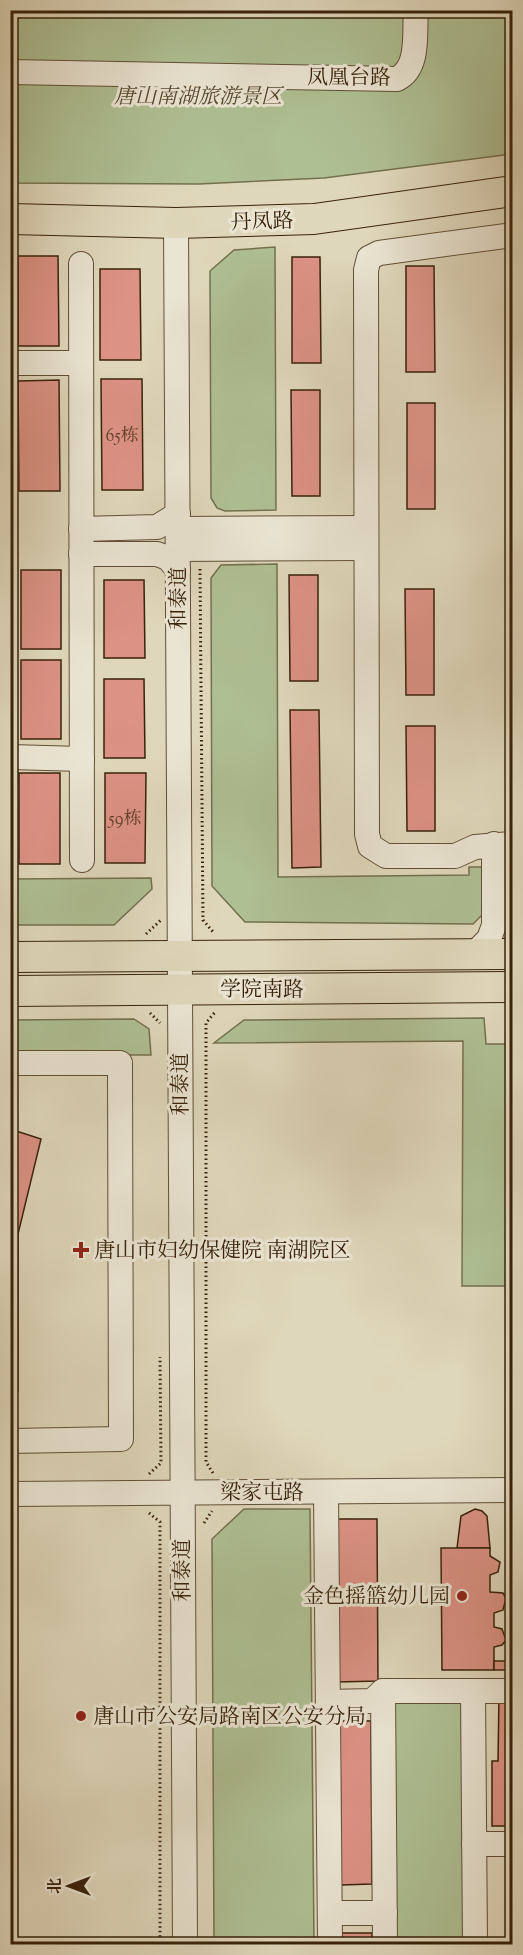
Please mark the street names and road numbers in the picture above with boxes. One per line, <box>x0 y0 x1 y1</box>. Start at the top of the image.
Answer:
street label: 凤凰台路 <box>307 64 391 94</box>
street label: 丹凤路 <box>230 207 294 239</box>
street label: 和泰道 <box>165 567 195 630</box>
street label: 学院南路 <box>220 976 304 1006</box>
street label: 和泰道 <box>167 1053 197 1116</box>
street label: 梁家屯路 <box>220 1479 304 1509</box>
street label: 和泰道 <box>169 1539 199 1602</box>

